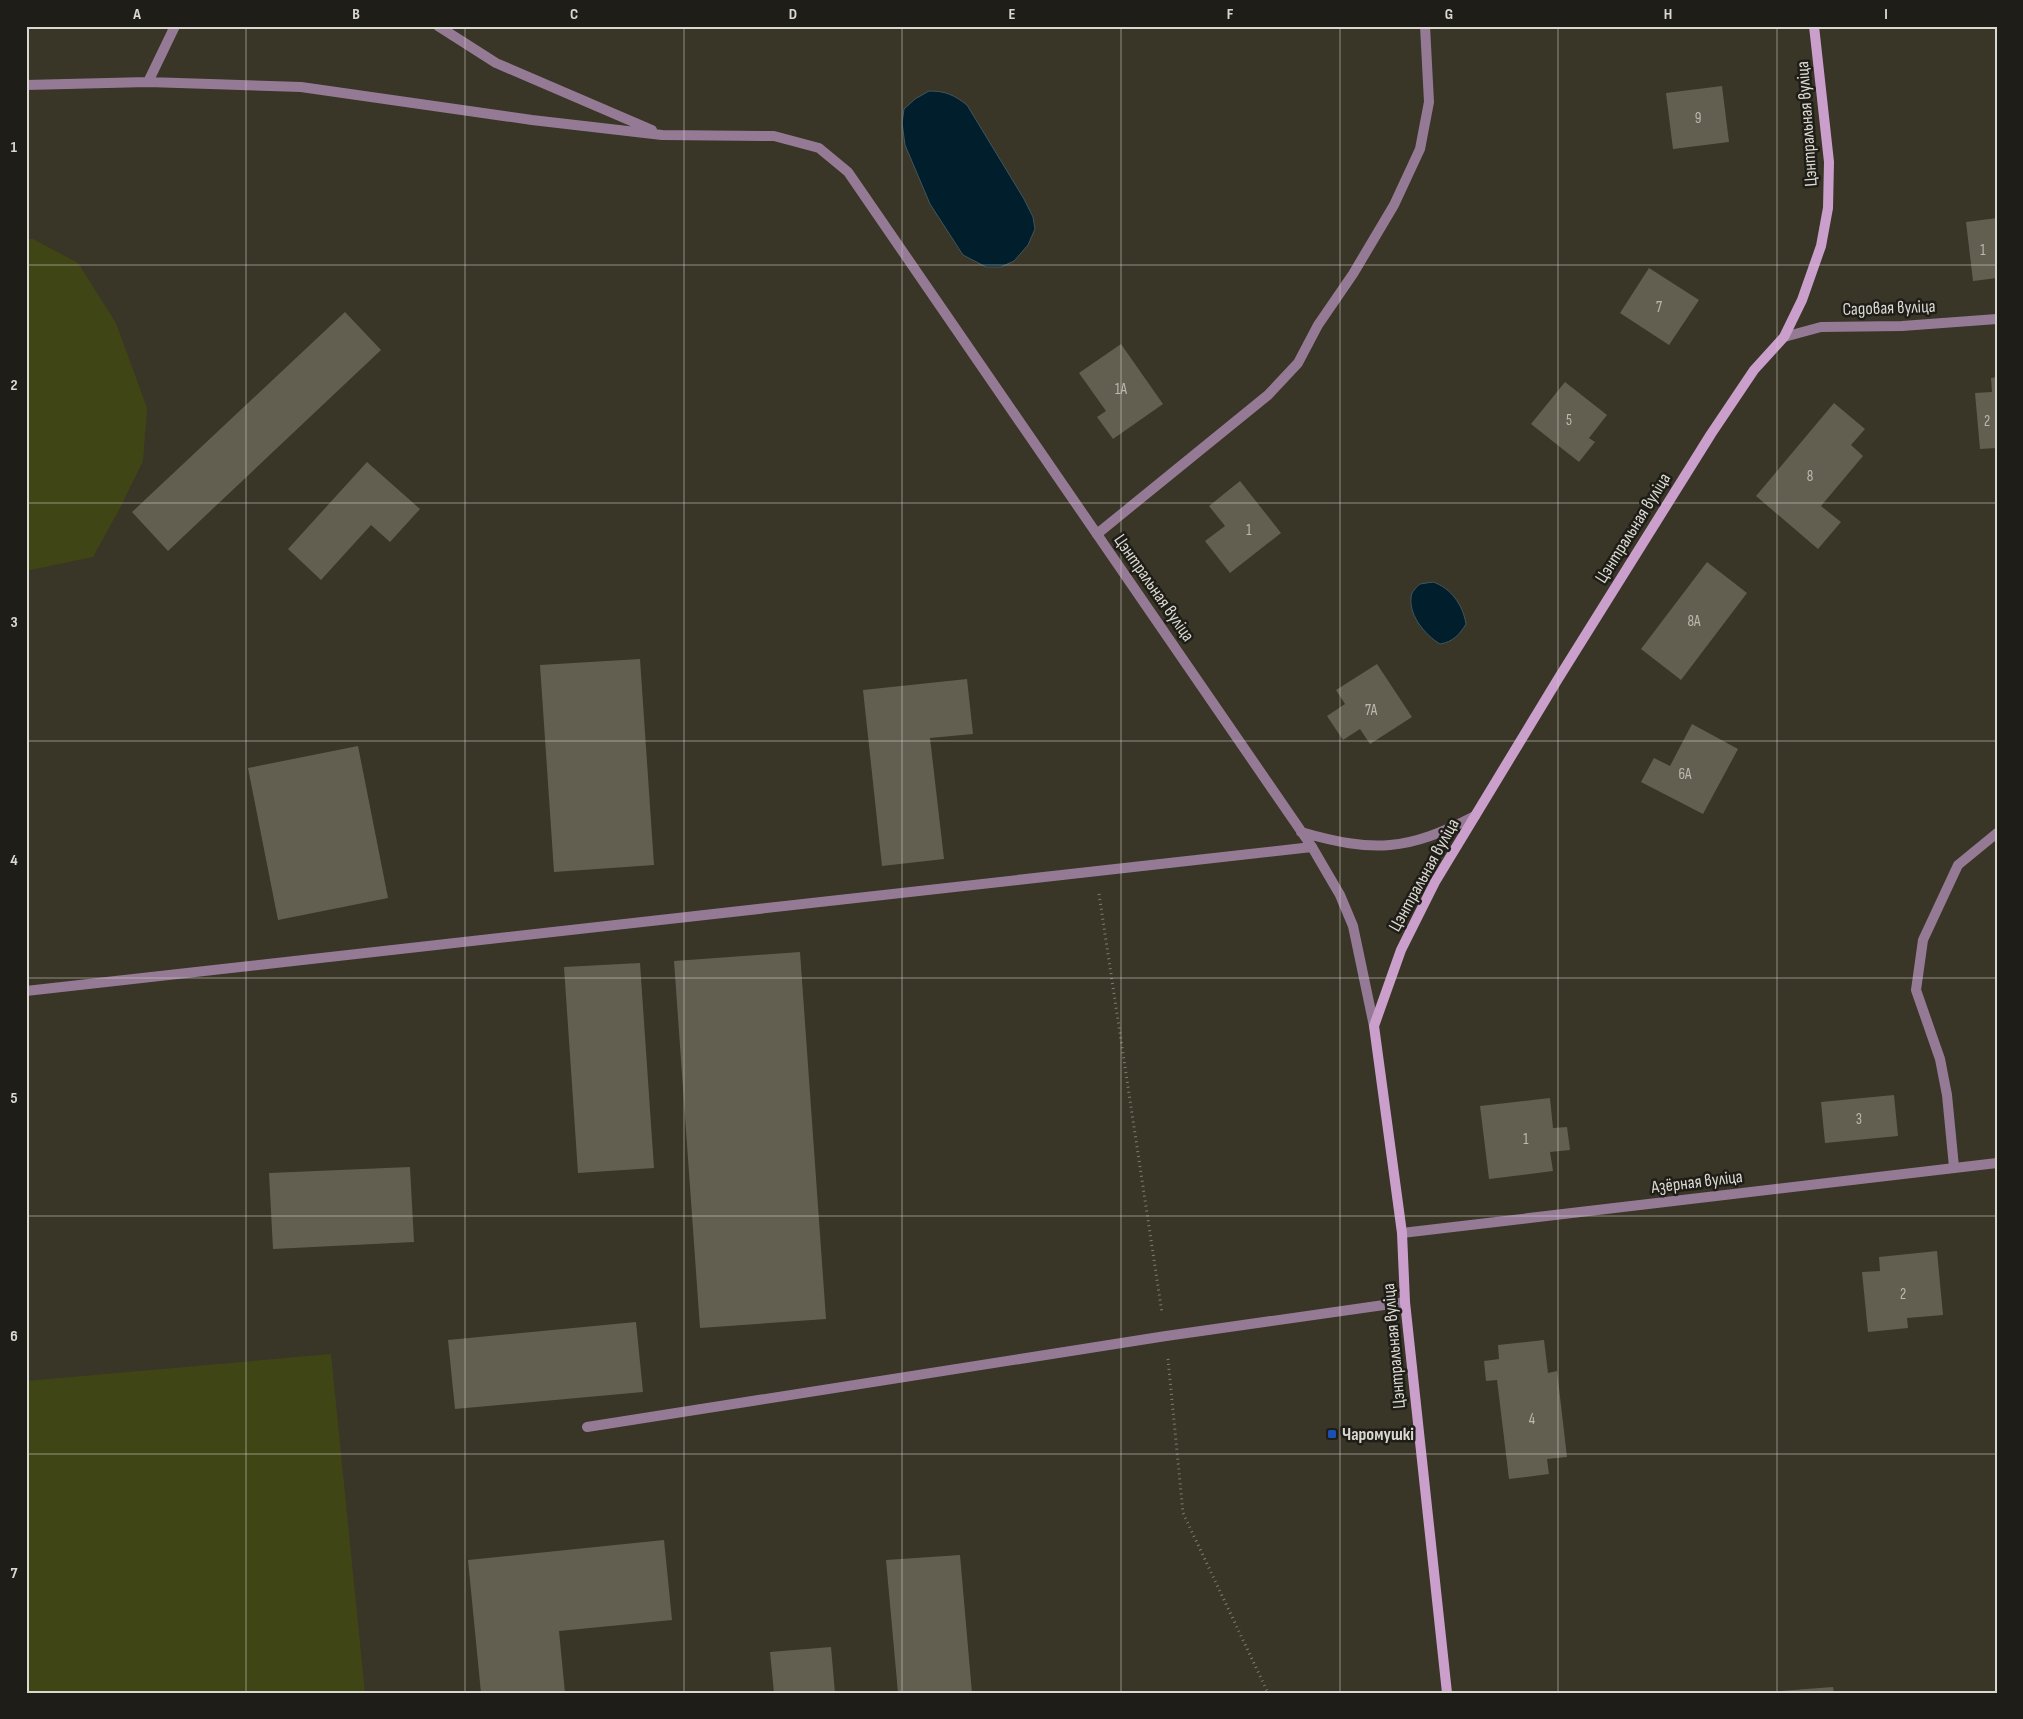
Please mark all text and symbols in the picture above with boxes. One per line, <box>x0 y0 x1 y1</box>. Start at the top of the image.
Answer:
text: A <box>132 5 141 24</box>
text: B <box>352 5 360 24</box>
text: C <box>570 5 578 24</box>
text: D <box>789 5 797 24</box>
text: E <box>1009 5 1016 24</box>
text: F <box>1227 5 1234 24</box>
text: G <box>1445 5 1453 24</box>
text: H <box>1664 5 1672 24</box>
text: I <box>1884 5 1888 24</box>
street label: Цэнтральная вуліца <box>1792 60 1822 187</box>
house number: 9 <box>1695 109 1701 128</box>
text: 1 <box>11 138 18 157</box>
house number: 1 <box>1980 241 1986 260</box>
street label: Садовая вуліца <box>1842 296 1936 320</box>
house number: 7 <box>1656 298 1662 317</box>
text: 2 <box>10 376 18 395</box>
house number: 1А <box>1115 380 1128 399</box>
house number: 5 <box>1566 411 1572 430</box>
house number: 2 <box>1984 412 1990 431</box>
house number: 8 <box>1807 467 1813 486</box>
street label: Цэнтральная вуліца <box>1591 469 1675 587</box>
house number: 1 <box>1246 521 1252 540</box>
street label: Цэнтральная вуліца <box>1109 530 1199 646</box>
house number: 8А <box>1688 612 1701 631</box>
text: 3 <box>10 613 18 632</box>
house number: 7А <box>1365 701 1378 720</box>
house number: 6А <box>1679 765 1692 784</box>
street label: Цэнтральная вуліца <box>1384 815 1464 935</box>
text: 4 <box>10 851 18 870</box>
text: 5 <box>10 1089 18 1108</box>
house number: 3 <box>1856 1110 1862 1129</box>
house number: 1 <box>1523 1130 1529 1149</box>
street label: Азёрная вуліца <box>1649 1166 1744 1198</box>
street label: Цэнтральная вуліца <box>1378 1282 1410 1410</box>
house number: 2 <box>1900 1285 1906 1304</box>
text: 6 <box>10 1327 18 1346</box>
house number: 4 <box>1529 1410 1535 1429</box>
place label: Чаромушкі <box>1342 1424 1414 1445</box>
marker: Чаромушкі <box>1326 1428 1338 1440</box>
text: 7 <box>11 1564 18 1583</box>

